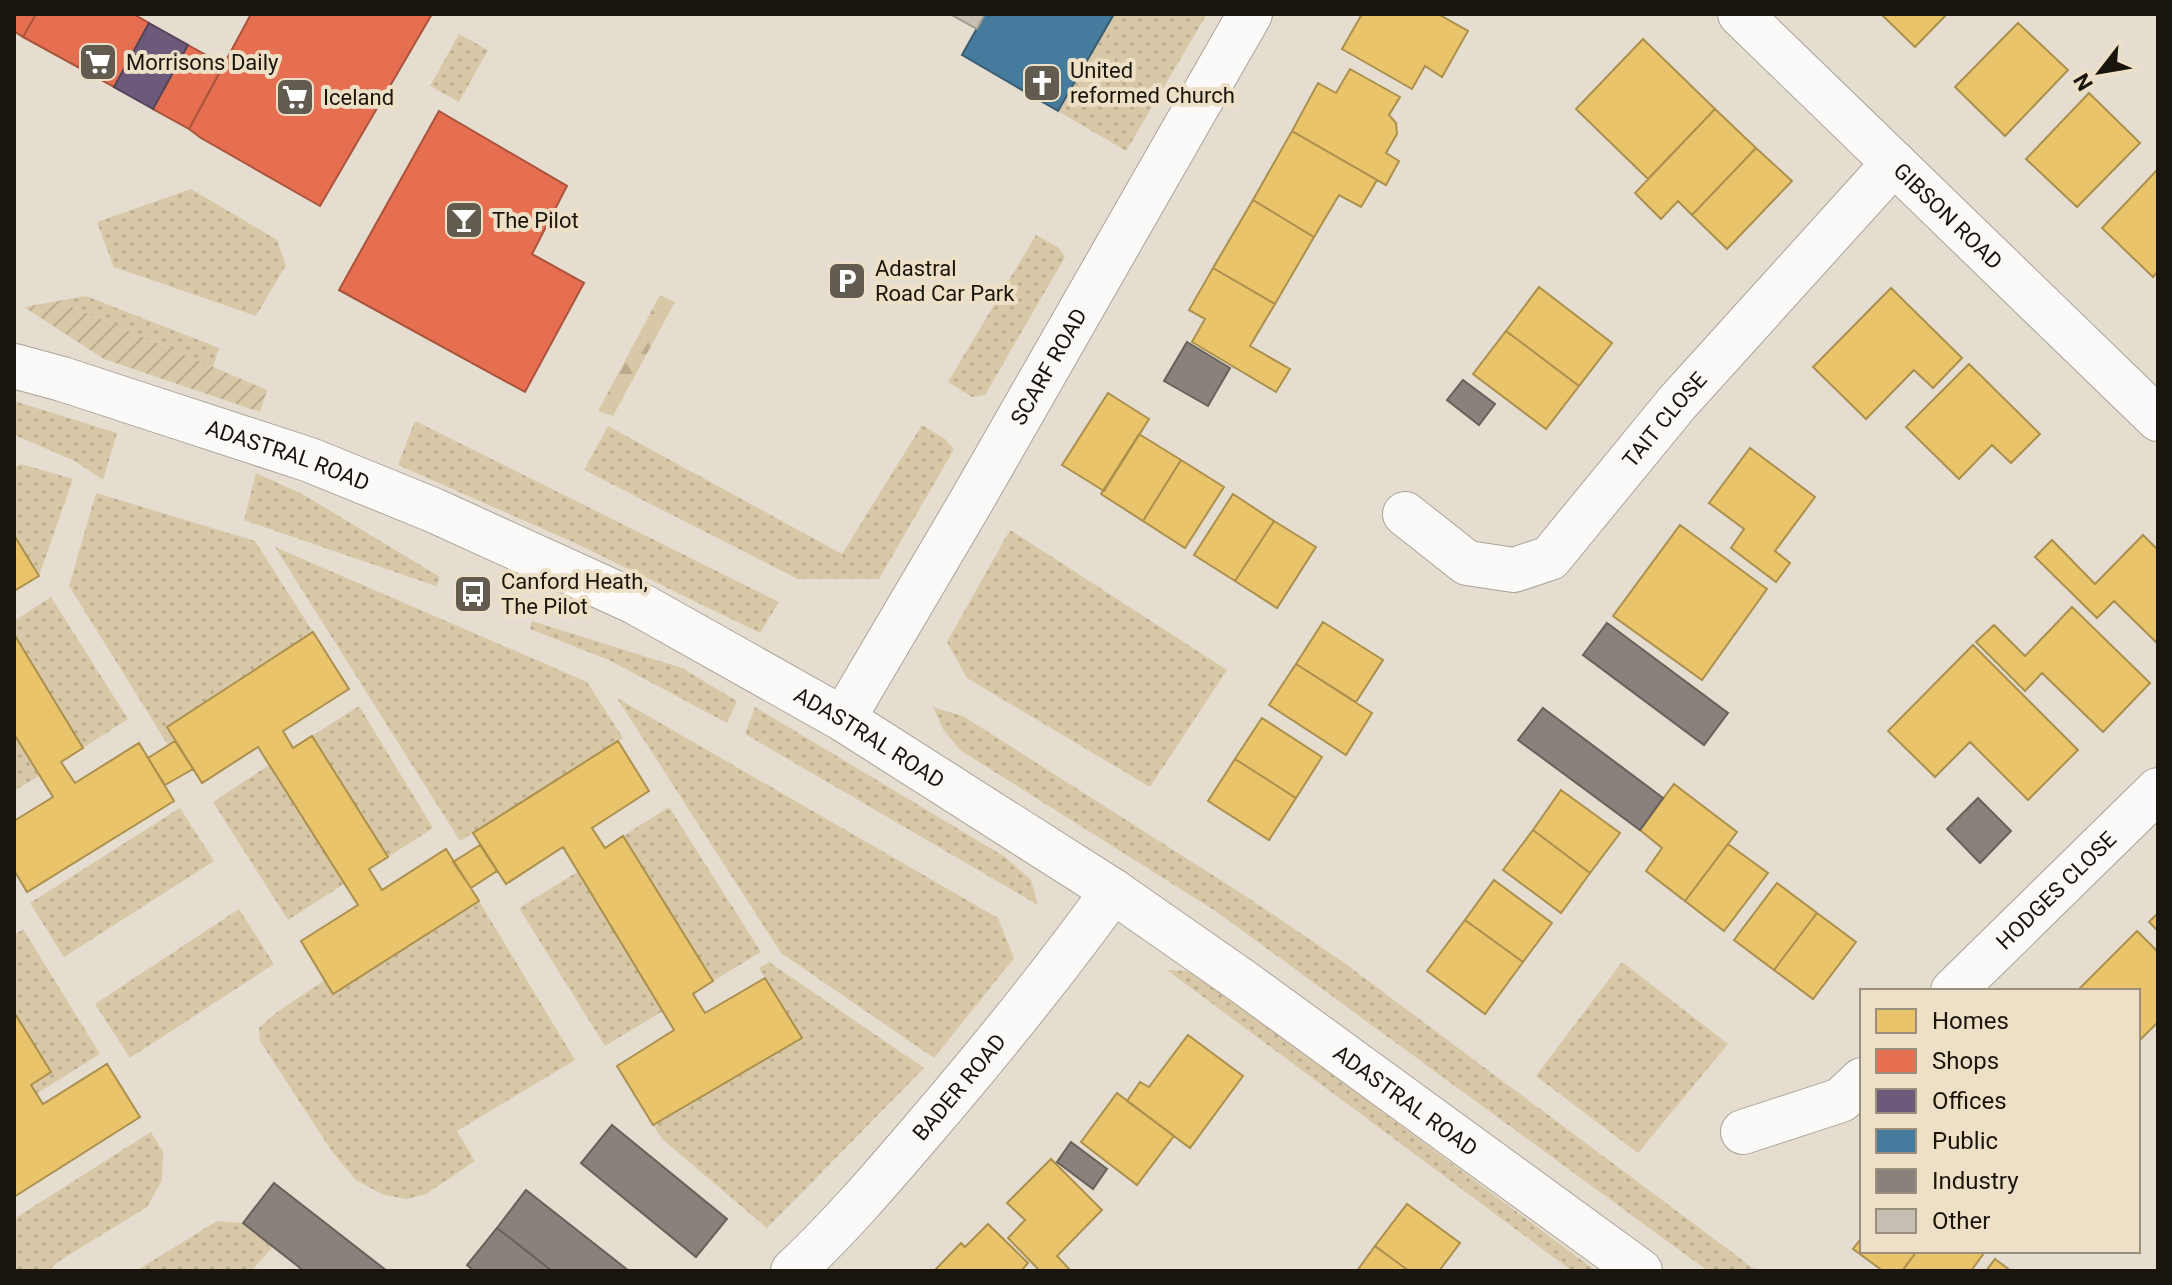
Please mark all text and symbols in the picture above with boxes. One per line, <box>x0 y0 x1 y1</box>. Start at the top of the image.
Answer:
north arrow <box>2060 32 2140 112</box>
supermarket icon: Morrisons Daily <box>77 41 119 83</box>
place label: Morrisons Daily <box>126 50 279 75</box>
place label: United reformed Church <box>1070 58 1235 108</box>
church icon: United reformed Church <box>1021 62 1063 104</box>
text: N <box>2069 69 2098 95</box>
supermarket icon: Iceland <box>274 76 316 118</box>
place label: Iceland <box>323 85 394 110</box>
street label: GIBSON ROAD <box>1889 158 2008 274</box>
bar icon: The Pilot <box>443 199 485 241</box>
place label: The Pilot <box>492 208 579 233</box>
place label: Adastral Road Car Park <box>875 256 1015 306</box>
parking icon: Adastral Road Car Park <box>826 260 868 302</box>
street label: SCARF ROAD <box>1005 304 1092 429</box>
street label: TAIT CLOSE <box>1617 367 1711 472</box>
street label: ADASTRAL ROAD <box>203 414 373 495</box>
place label: Canford Heath, The Pilot <box>501 569 648 619</box>
bus stop icon: Canford Heath, The Pilot <box>452 573 494 615</box>
street label: ADASTRAL ROAD <box>790 682 949 793</box>
street label: HODGES CLOSE <box>1991 826 2121 954</box>
legend <box>1860 989 2140 1253</box>
text: Homes <box>1932 1007 2009 1035</box>
street label: BADER ROAD <box>907 1029 1011 1145</box>
street label: ADASTRAL ROAD <box>1329 1040 1482 1161</box>
text: Shops <box>1932 1047 1999 1075</box>
text: Offices <box>1932 1087 2007 1115</box>
text: Public <box>1932 1127 1998 1155</box>
text: Industry <box>1932 1167 2019 1195</box>
text: Other <box>1932 1207 1990 1235</box>

